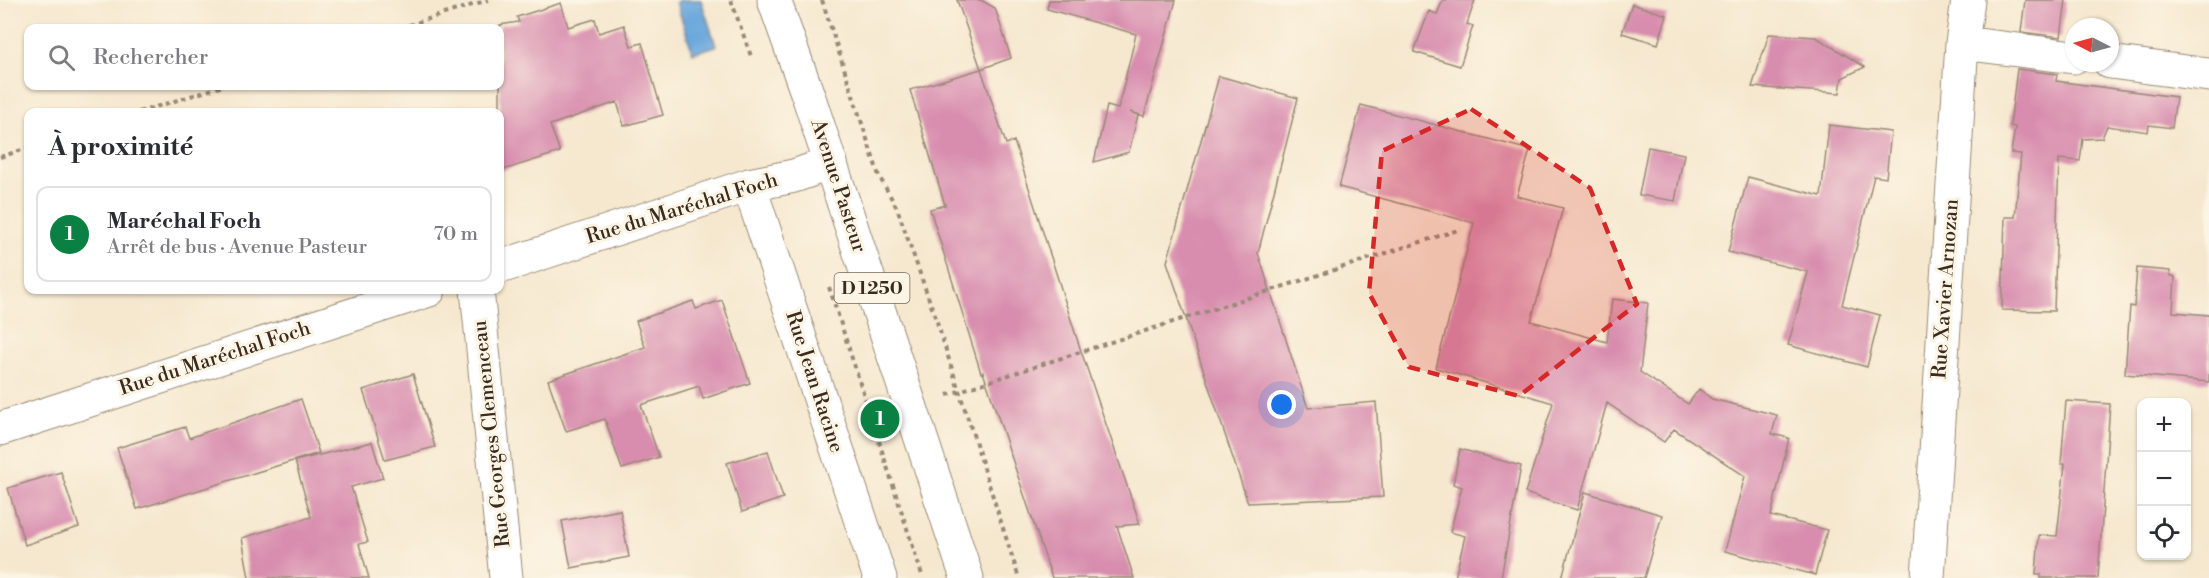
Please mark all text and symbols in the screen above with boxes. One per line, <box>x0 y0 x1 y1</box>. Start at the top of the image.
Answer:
north arrow <box>2065 18 2119 72</box>
search box <box>24 24 504 90</box>
icon: search <box>45 41 78 74</box>
text: Rechercher <box>93 44 208 71</box>
street label: Avenue Pasteur <box>804 115 871 256</box>
text: À proximité <box>48 131 193 163</box>
street label: Rue du Maréchal Foch <box>583 168 781 250</box>
street label: Rue Xavier Arnozan <box>1927 198 1965 380</box>
text: Maréchal Foch <box>107 208 261 235</box>
text: 1 <box>65 222 74 247</box>
text: 70 m <box>434 222 478 247</box>
text: Arrêt de bus · Avenue Pasteur <box>107 235 367 260</box>
road number: D 1250 <box>834 273 910 303</box>
street label: Rue Jean Racine <box>779 308 849 456</box>
street label: Rue du Maréchal Foch <box>116 316 314 402</box>
street label: Rue Georges Clemenceau <box>468 319 516 549</box>
your location <box>1267 390 1296 419</box>
pin: 1 <box>860 396 900 442</box>
map controls <box>2137 398 2191 560</box>
button: + <box>2137 398 2191 452</box>
button: − <box>2137 452 2191 506</box>
button: locate <box>2137 506 2191 560</box>

